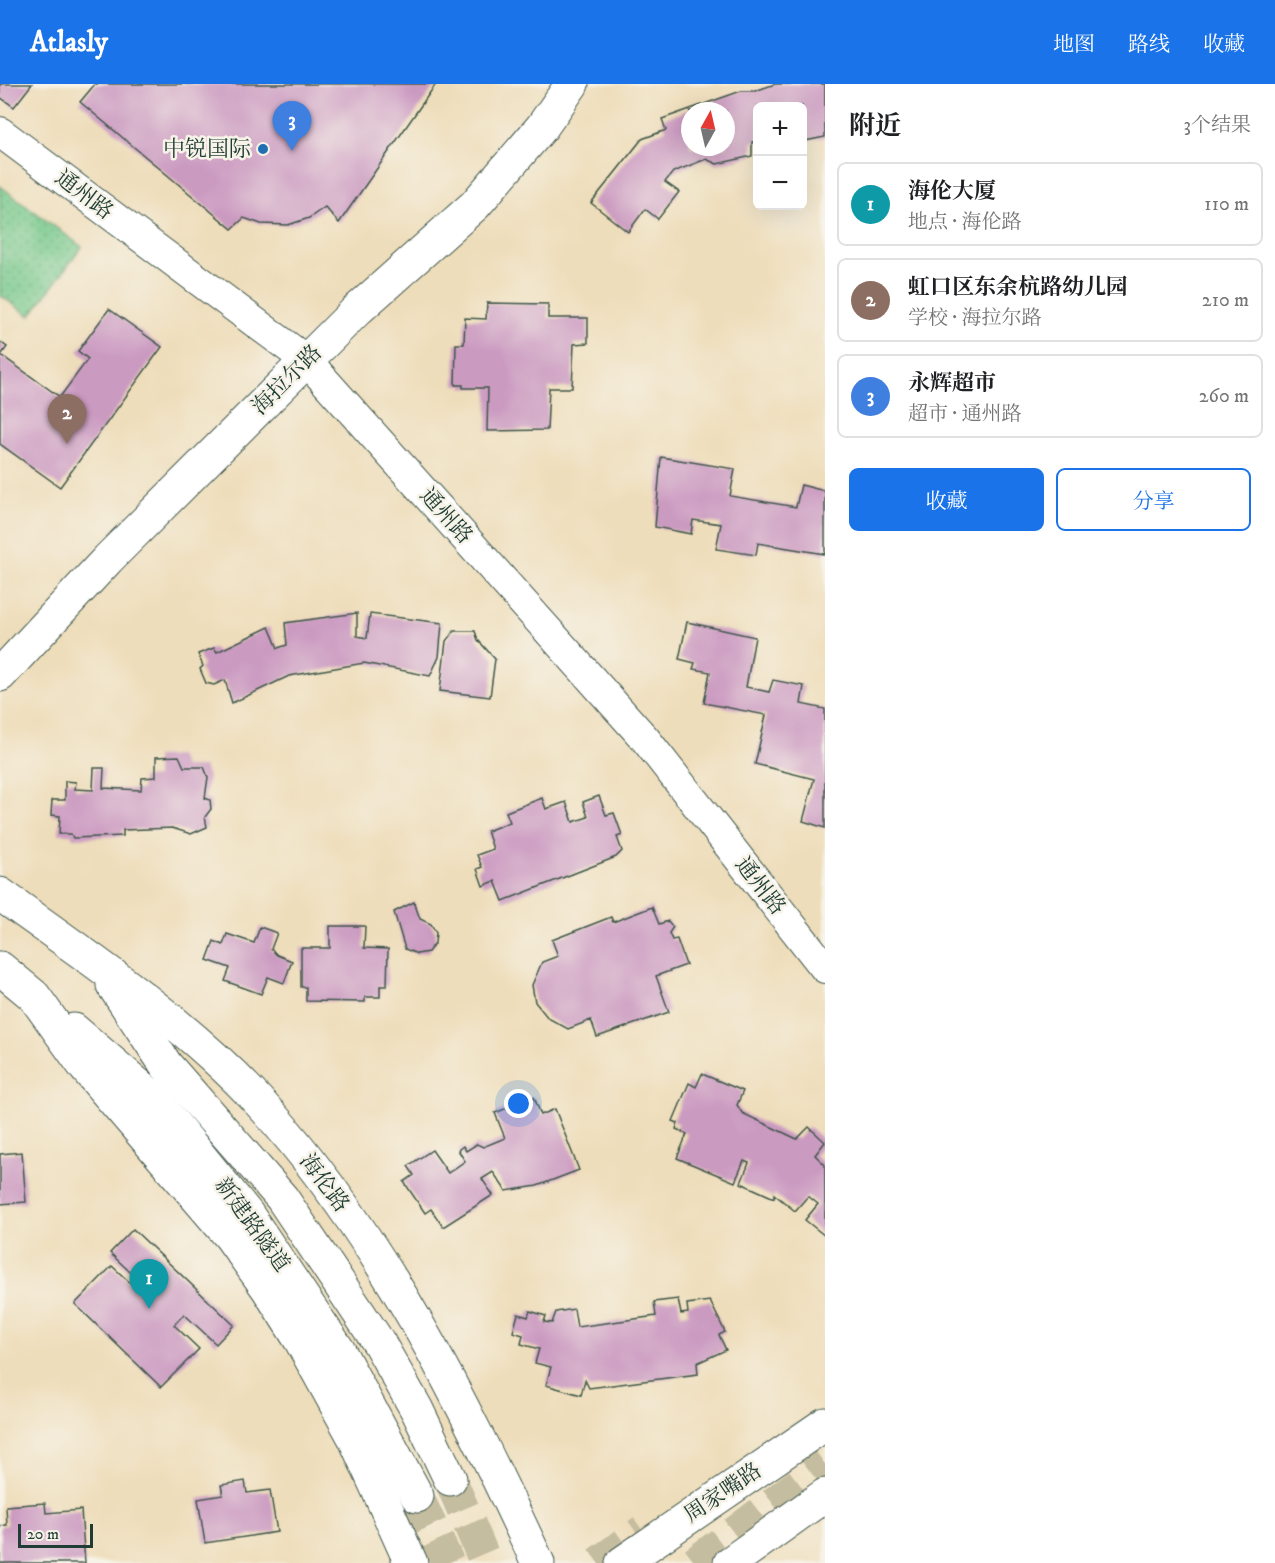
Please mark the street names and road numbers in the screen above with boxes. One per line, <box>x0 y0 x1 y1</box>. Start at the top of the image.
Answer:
street label: 通州路 <box>50 164 118 226</box>
street label: 海拉尔路 <box>246 339 328 421</box>
street label: 通州路 <box>414 482 478 550</box>
street label: 通州路 <box>729 852 791 920</box>
street label: 海伦路 <box>293 1149 355 1217</box>
street label: 新建路隧道 <box>209 1173 295 1277</box>
street label: 周家嘴路 <box>679 1457 767 1529</box>

